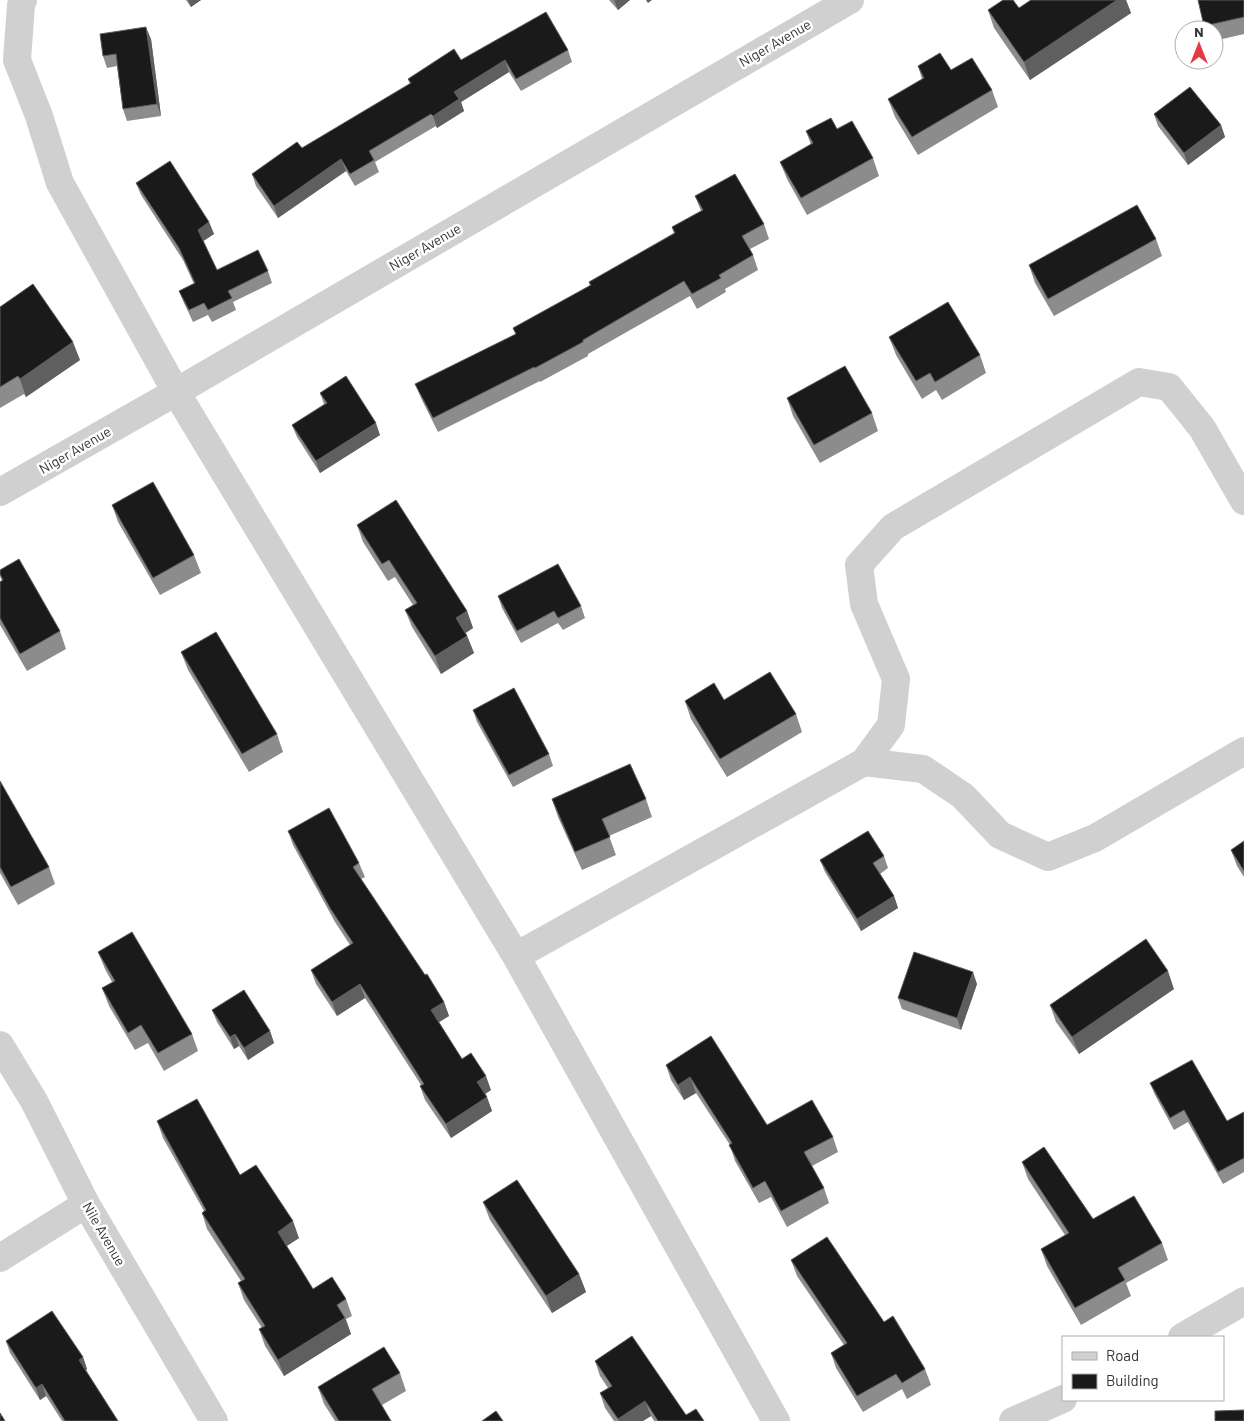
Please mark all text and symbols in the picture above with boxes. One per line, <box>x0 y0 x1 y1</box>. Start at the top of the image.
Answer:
street label: Niger Avenue <box>736 15 814 70</box>
north arrow <box>1174 20 1224 70</box>
text: N <box>1194 23 1204 40</box>
street label: Niger Avenue <box>386 219 464 274</box>
street label: Niger Avenue <box>36 422 114 477</box>
street label: Nile Avenue <box>79 1199 130 1269</box>
legend <box>1062 1336 1224 1401</box>
text: Road <box>1106 1346 1139 1364</box>
text: Building <box>1106 1371 1159 1389</box>

